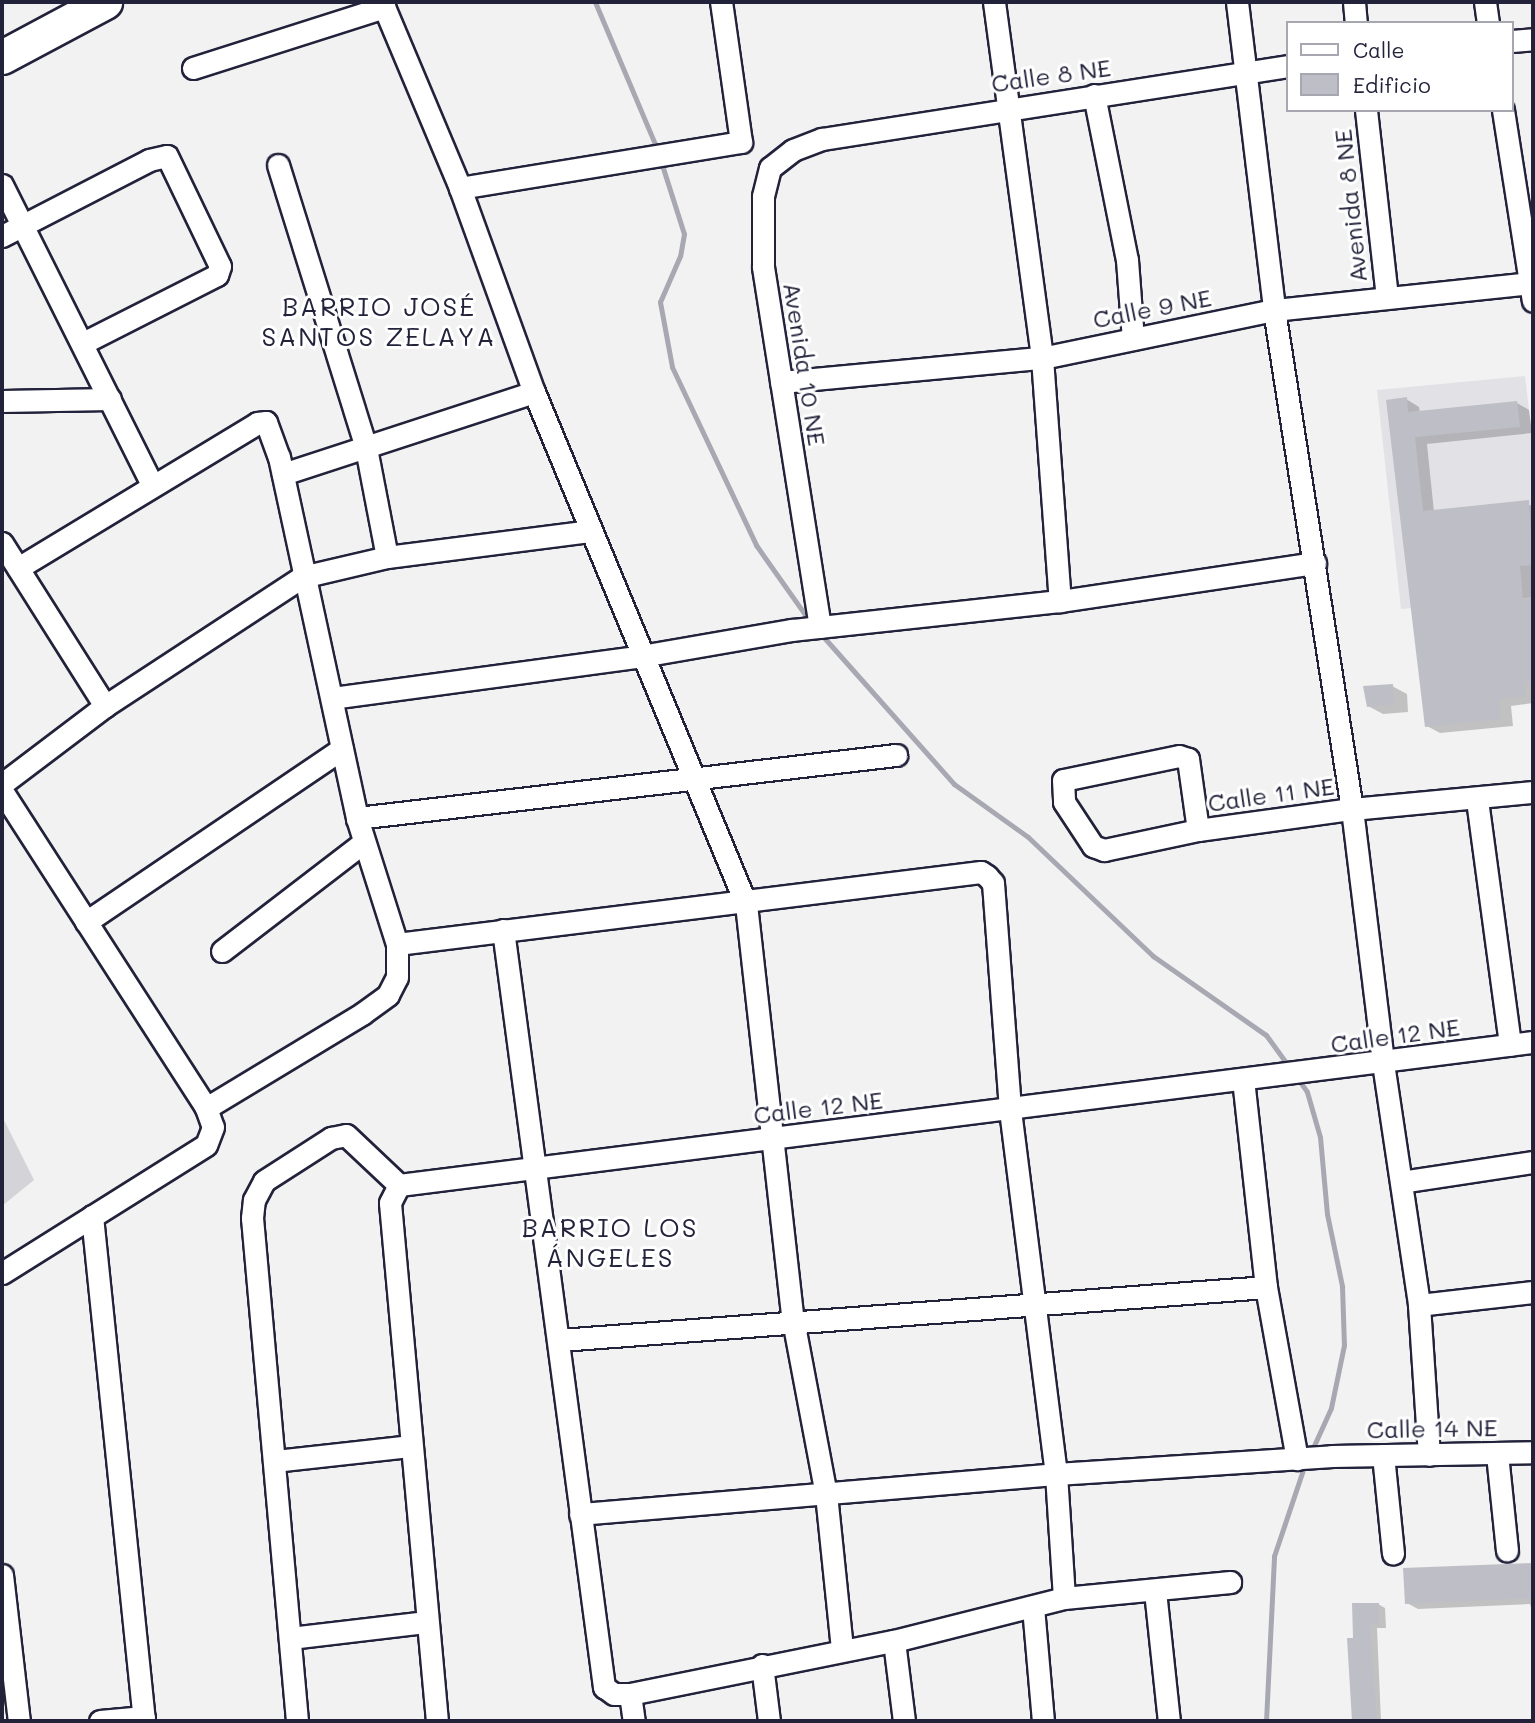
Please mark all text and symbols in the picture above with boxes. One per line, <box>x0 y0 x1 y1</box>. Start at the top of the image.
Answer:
legend <box>1286 21 1514 112</box>
text: Calle <box>1353 36 1405 63</box>
street label: Calle 8 NE <box>989 52 1113 98</box>
text: Edificio <box>1353 71 1431 98</box>
street label: Avenida 8 NE <box>1328 128 1372 284</box>
street label: Avenida 10 NE <box>778 280 832 448</box>
street label: Calle 9 NE <box>1090 282 1214 334</box>
district label: BARRIO JOSÉ SANTOS ZELAYA <box>263 291 495 352</box>
street label: Calle 11 NE <box>1206 771 1336 817</box>
street label: Calle 12 NE <box>1329 1012 1461 1058</box>
street label: Calle 12 NE <box>752 1085 884 1129</box>
district label: BARRIO LOS ÁNGELES <box>523 1212 697 1274</box>
street label: Calle 14 NE <box>1366 1412 1498 1444</box>

